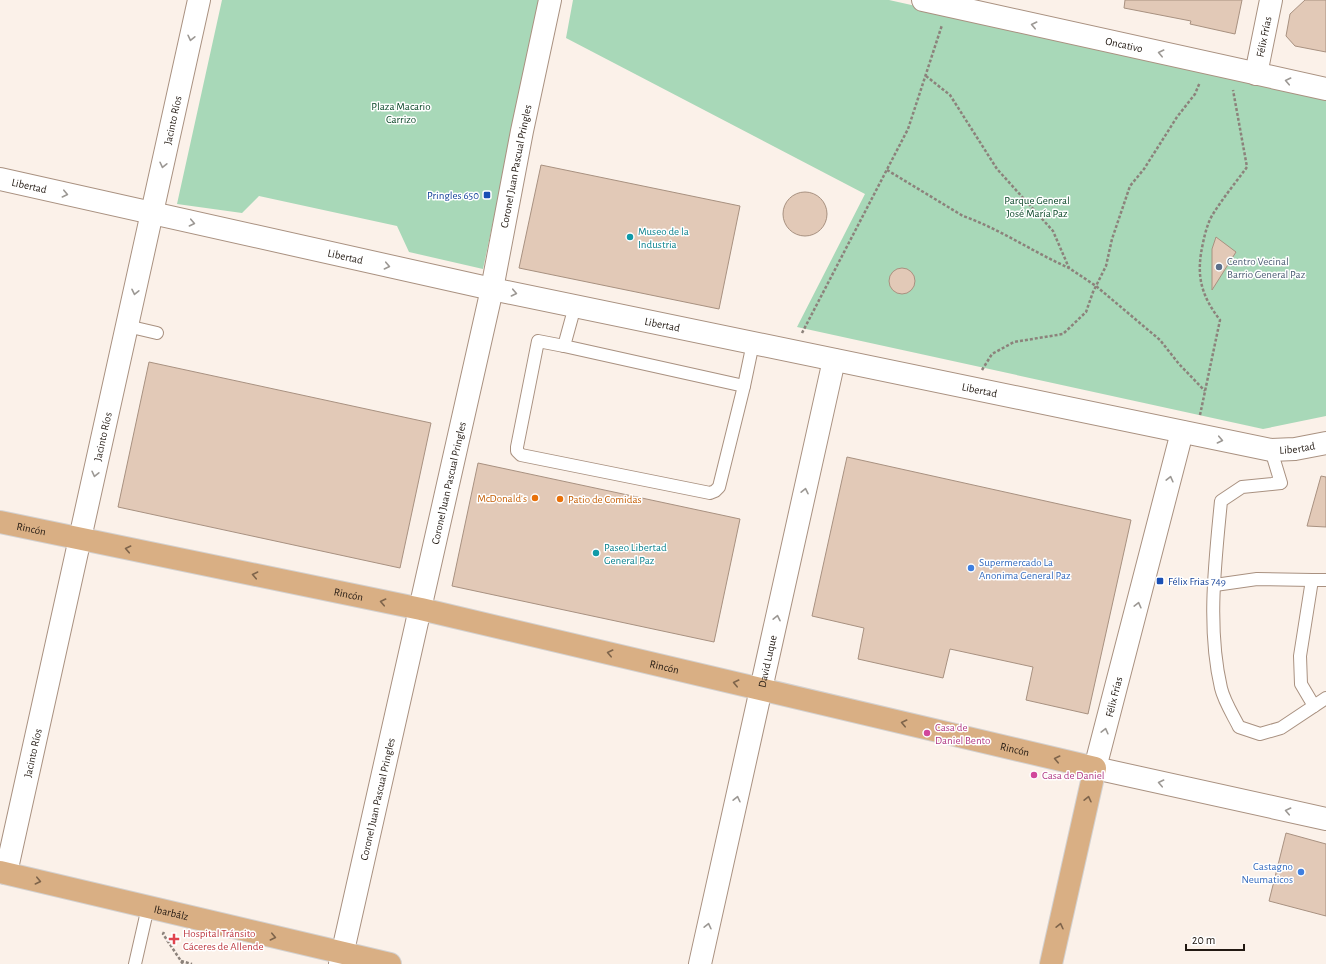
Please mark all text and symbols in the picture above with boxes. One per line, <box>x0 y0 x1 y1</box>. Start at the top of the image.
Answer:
street label: Félix Frías <box>1254 15 1273 58</box>
one-way arrow <box>1031 21 1037 29</box>
one-way arrow <box>187 35 195 41</box>
street label: Oncativo <box>1104 35 1144 54</box>
one-way arrow <box>1158 49 1164 57</box>
one-way arrow <box>1285 77 1291 85</box>
street label: Jacinto Ríos <box>162 95 183 146</box>
park label: Plaza Macario Carrizo <box>371 101 431 125</box>
street label: Coronel Juan Pascual Pringles <box>498 104 533 229</box>
one-way arrow <box>159 162 167 168</box>
street label: Libertad <box>11 176 48 195</box>
one-way arrow <box>62 190 68 198</box>
place label: Pringles 650 <box>427 190 479 201</box>
marker: Pringles 650 <box>482 190 492 200</box>
park label: Parque General José María Paz <box>1004 195 1070 219</box>
one-way arrow <box>189 218 195 226</box>
place label: Museo de la Industria <box>638 226 689 250</box>
marker: Museo de la Industria <box>625 232 635 242</box>
street label: Libertad <box>327 247 364 266</box>
place label: Centro Vecinal Barrio General Paz <box>1227 256 1306 280</box>
one-way arrow <box>384 261 391 269</box>
marker: Centro Vecinal Barrio General Paz <box>1214 262 1224 272</box>
one-way arrow <box>131 289 139 295</box>
one-way arrow <box>511 289 518 297</box>
street label: Libertad <box>644 315 681 333</box>
street label: Libertad <box>961 381 999 399</box>
street label: Jacinto Ríos <box>92 411 113 462</box>
street label: Coronel Juan Pascual Pringles <box>429 421 467 545</box>
one-way arrow <box>1217 435 1224 443</box>
street label: Libertad <box>1279 440 1316 455</box>
one-way arrow <box>91 470 99 477</box>
one-way arrow <box>1165 476 1174 483</box>
one-way arrow <box>801 487 809 494</box>
place label: McDonald's <box>477 493 527 504</box>
marker: McDonald's <box>530 493 540 503</box>
marker: Patio de Comidas <box>555 494 565 504</box>
place label: Patio de Comidas <box>568 494 642 505</box>
street label: Rincón <box>16 520 47 537</box>
place label: Paseo Libertad General Paz <box>604 542 667 566</box>
one-way arrow <box>125 545 131 553</box>
marker: Paseo Libertad General Paz <box>591 548 601 558</box>
place label: Supermercado La Anonima General Paz <box>979 557 1071 581</box>
marker: Supermercado La Anonima General Paz <box>966 563 976 573</box>
one-way arrow <box>252 572 259 580</box>
marker: Félix Frias 749 <box>1155 576 1165 586</box>
place label: Félix Frias 749 <box>1168 576 1226 587</box>
street label: Rincón <box>333 586 364 602</box>
one-way arrow <box>380 598 386 606</box>
one-way arrow <box>1133 602 1141 608</box>
one-way arrow <box>773 614 781 621</box>
street label: David Luque <box>756 634 778 689</box>
one-way arrow <box>607 650 613 658</box>
street label: Rincón <box>649 658 680 675</box>
street label: Félix Frías <box>1104 676 1124 718</box>
one-way arrow <box>733 679 740 687</box>
one-way arrow <box>901 719 907 727</box>
place label: Casa de Daniel Bento <box>935 722 990 746</box>
street label: Jacinto Ríos <box>22 727 43 778</box>
one-way arrow <box>1100 727 1109 734</box>
marker: Casa de Daniel Bento <box>922 728 932 738</box>
street label: Coronel Juan Pascual Pringles <box>358 737 396 861</box>
street label: Rincón <box>999 740 1031 758</box>
one-way arrow <box>1054 756 1061 764</box>
marker: Casa de Daniel <box>1029 770 1039 780</box>
place label: Casa de Daniel <box>1042 770 1105 781</box>
one-way arrow <box>1158 779 1164 787</box>
one-way arrow <box>732 796 740 802</box>
one-way arrow <box>1084 796 1092 802</box>
one-way arrow <box>1285 807 1291 815</box>
place label: Castagno Neumaticos <box>1241 861 1293 885</box>
marker: Castagno Neumaticos <box>1296 867 1306 877</box>
one-way arrow <box>35 876 41 884</box>
street label: Ibarbálz <box>153 903 190 922</box>
one-way arrow <box>704 923 712 929</box>
one-way arrow <box>1055 923 1063 929</box>
scale bar <box>1186 926 1244 952</box>
place label: Hospital Tránsito Cáceres de Allende <box>183 928 264 952</box>
one-way arrow <box>269 932 276 941</box>
marker: Hospital Tránsito Cáceres de Allende <box>168 933 180 945</box>
text: 20 m <box>1192 934 1215 946</box>

